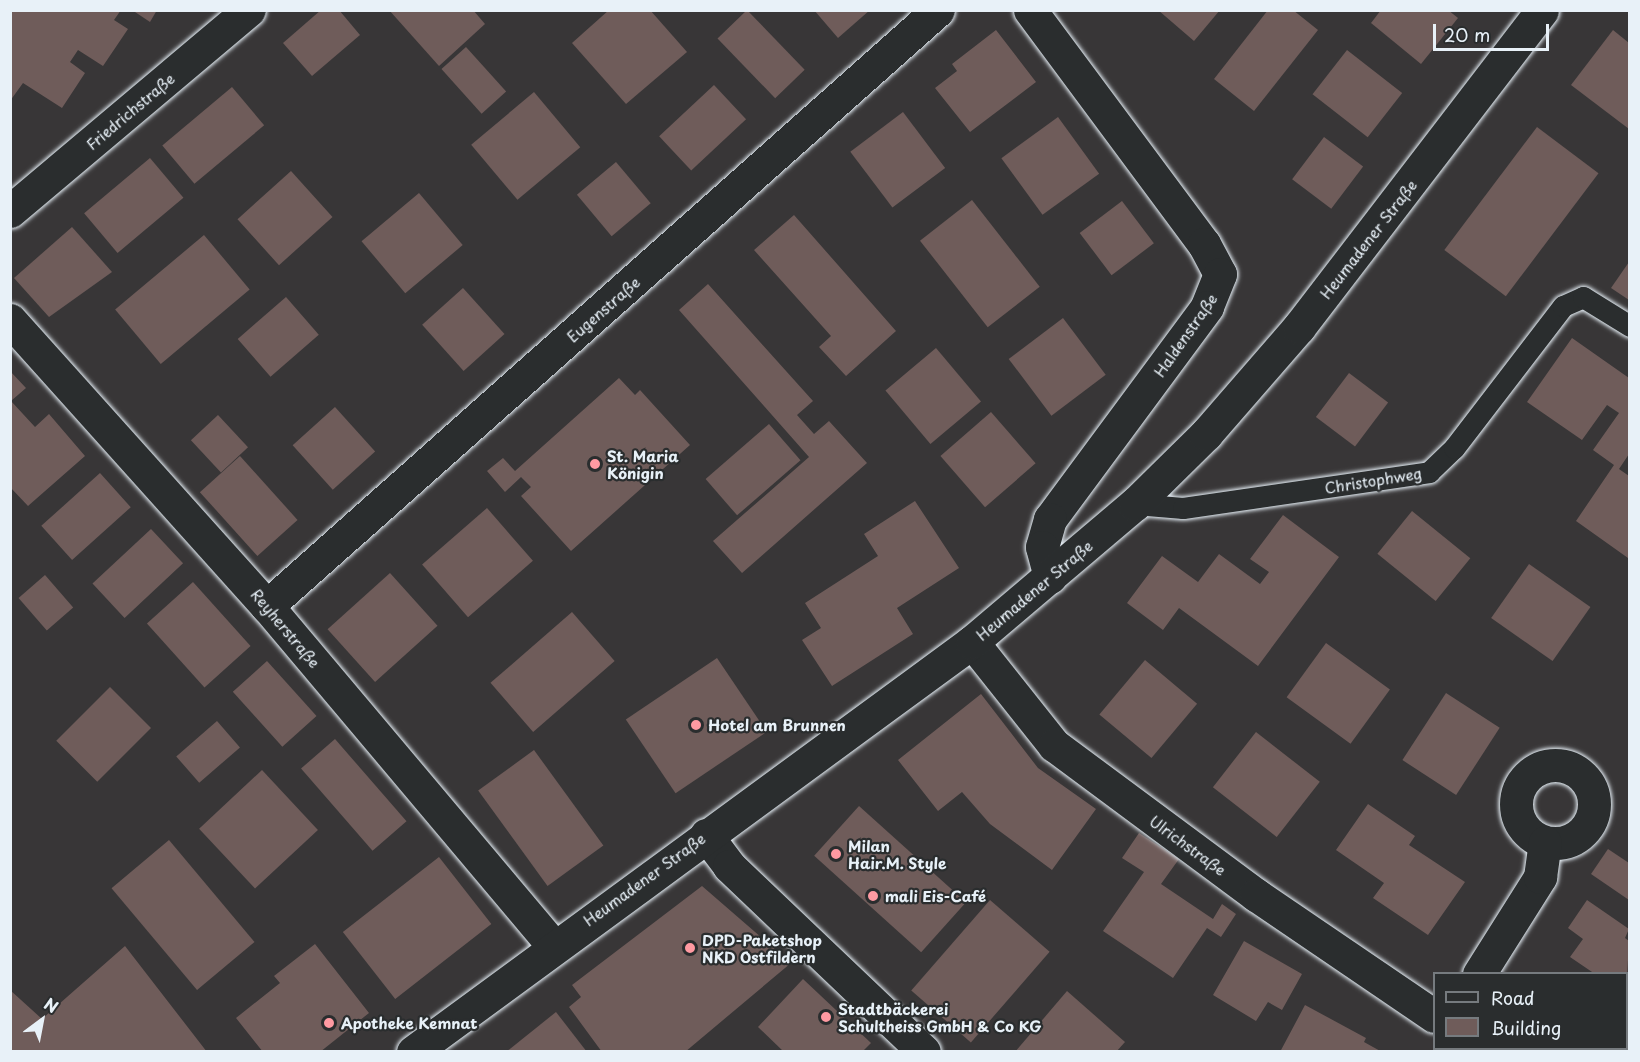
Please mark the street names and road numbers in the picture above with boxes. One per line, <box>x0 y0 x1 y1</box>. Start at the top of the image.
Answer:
street label: Friedrichstraße <box>82 69 178 153</box>
street label: Heumadener Straße <box>1316 176 1420 302</box>
street label: Eugenstraße <box>563 273 643 345</box>
street label: Haldenstraße <box>1150 290 1220 380</box>
street label: Christophweg <box>1323 463 1423 497</box>
street label: Heumadener Straße <box>972 536 1096 644</box>
street label: Reyherstraße <box>248 585 324 671</box>
street label: Ulrichstraße <box>1146 811 1230 879</box>
street label: Heumadener Straße <box>580 829 708 929</box>

